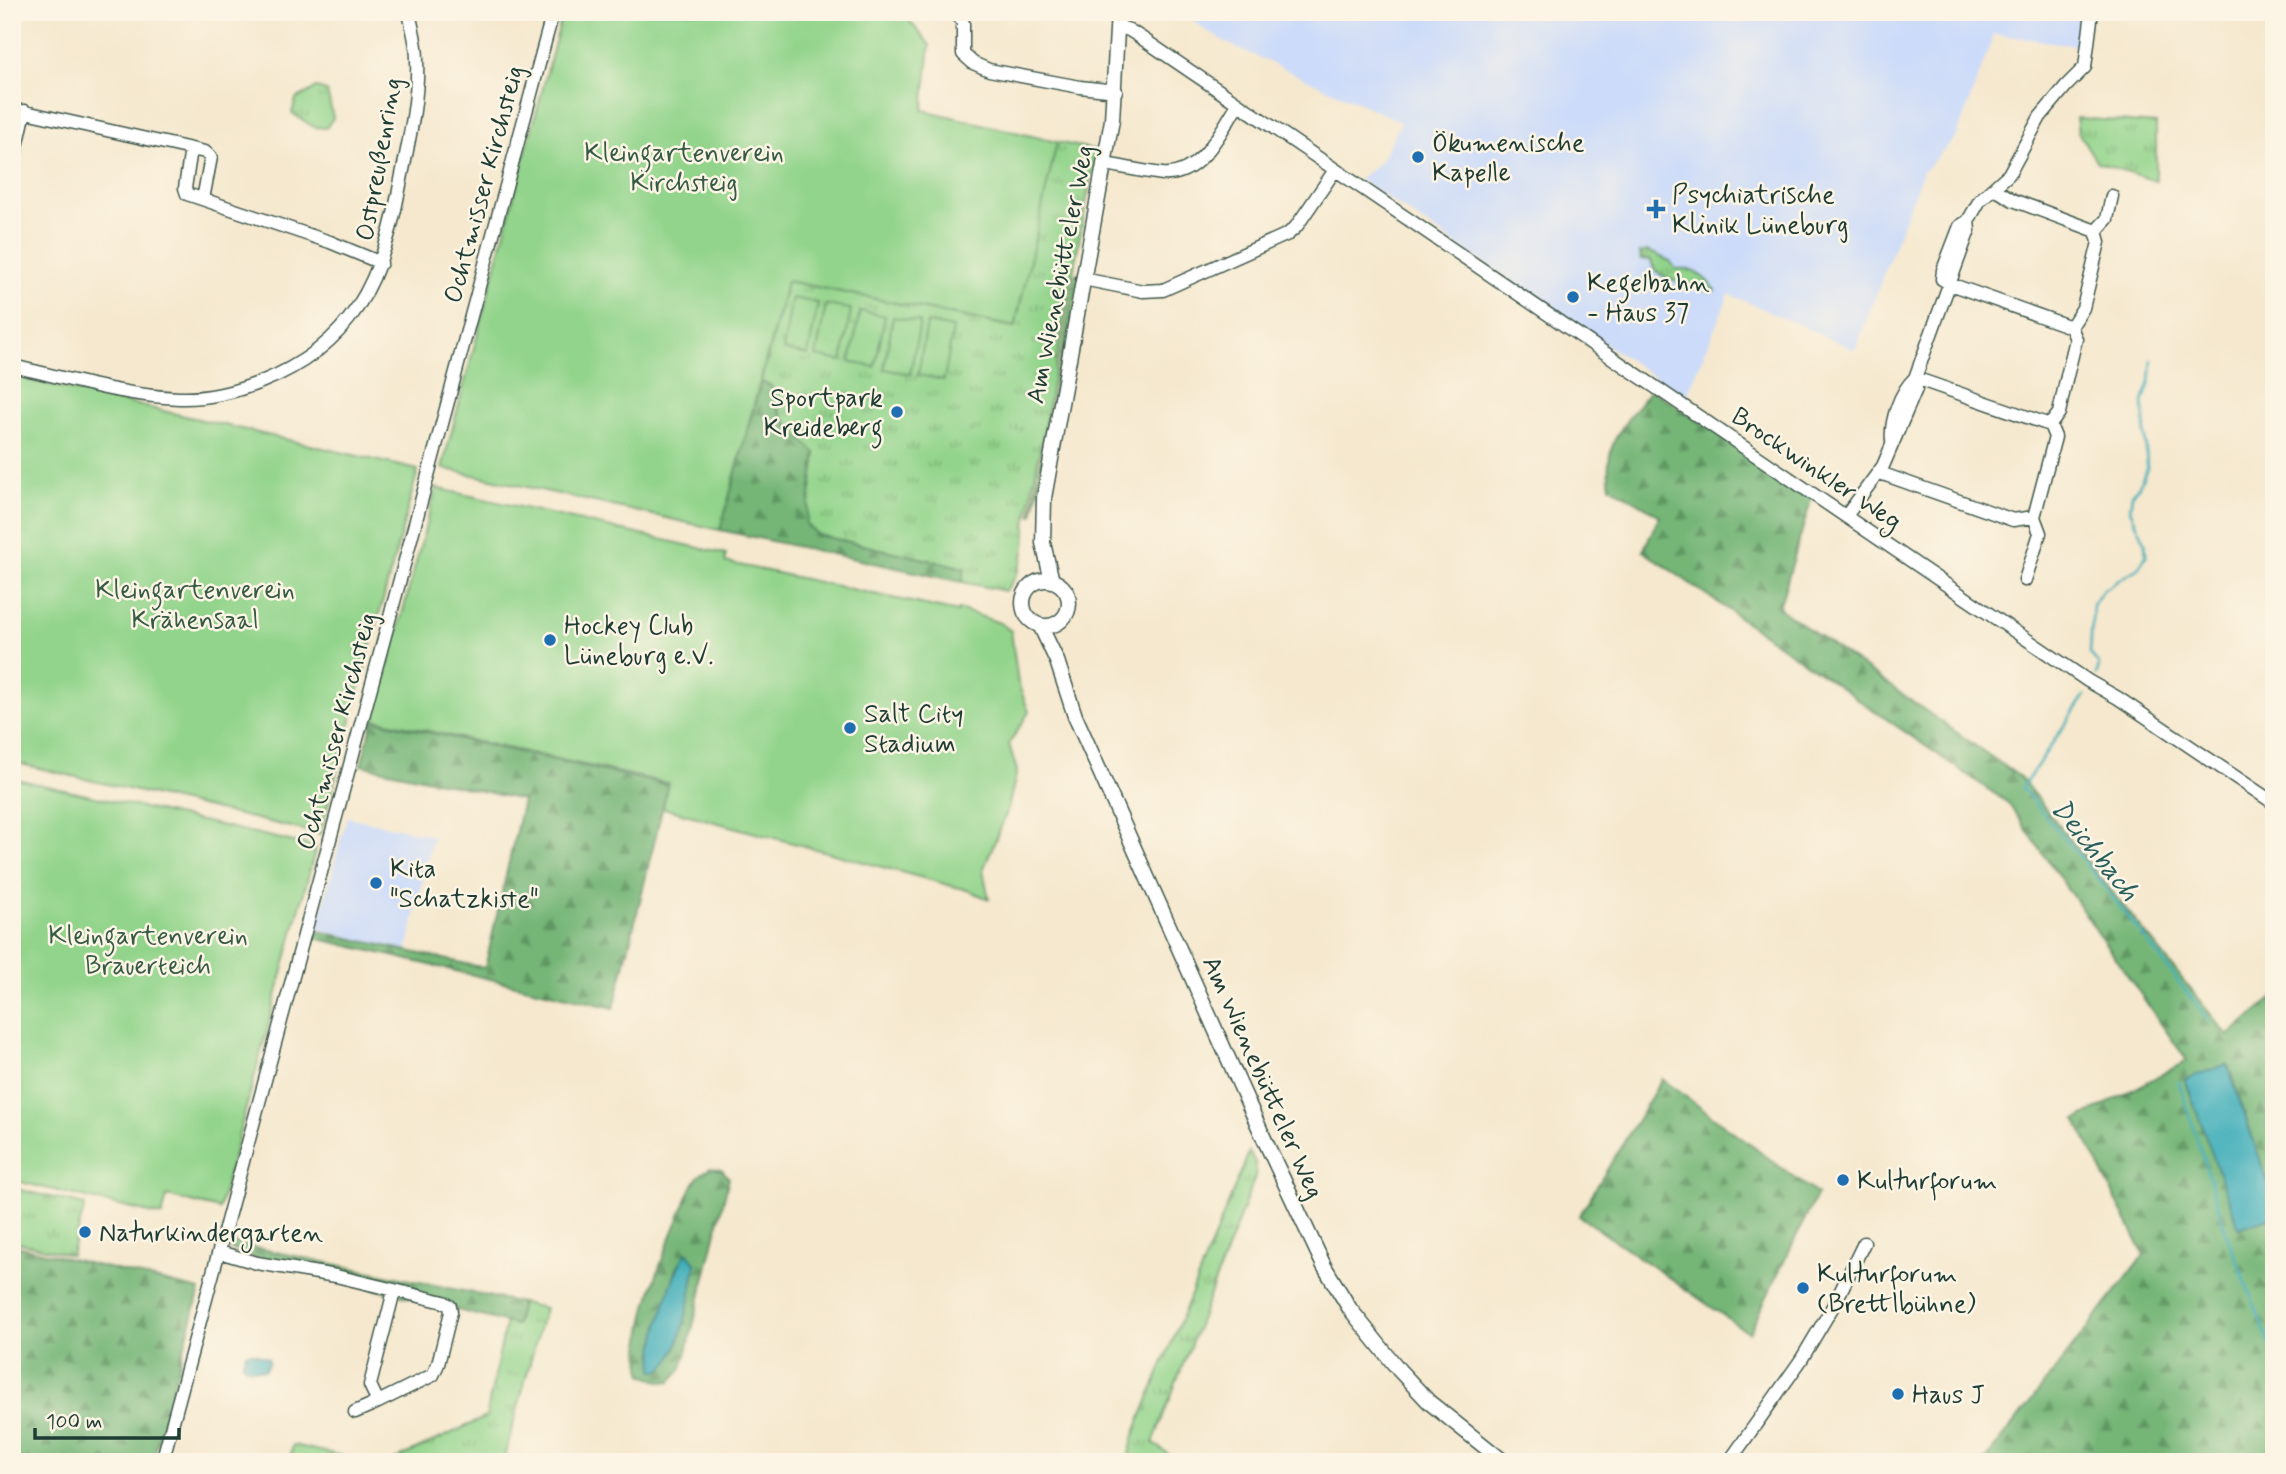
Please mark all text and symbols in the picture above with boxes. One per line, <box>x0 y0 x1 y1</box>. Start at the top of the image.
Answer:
street label: Ochtmisser Kirchsteig <box>437 62 533 307</box>
street label: Ostpreußenring <box>349 75 411 244</box>
place label: Ökumenische Kapelle <box>1432 127 1585 191</box>
park label: Kleingartenverein Kirchsteig <box>584 137 784 201</box>
street label: Am Wienebütteler Weg <box>1019 142 1103 407</box>
marker: Ökumenische Kapelle <box>1410 149 1426 165</box>
place label: Psychiatrische Klinik Lüneburg <box>1672 179 1848 243</box>
marker: Psychiatrische Klinik Lüneburg <box>1646 199 1666 219</box>
place label: Kegelbahn - Haus 37 <box>1587 267 1710 331</box>
marker: Kegelbahn - Haus 37 <box>1565 289 1581 305</box>
place label: Sportpark Kreideberg <box>764 382 883 449</box>
street label: Brockwinkler Weg <box>1723 400 1908 541</box>
marker: Sportpark Kreideberg <box>889 404 905 420</box>
park label: Kleingartenverein Krähensaal <box>95 574 295 638</box>
street label: Ochtmisser Kirchsteig <box>290 609 386 854</box>
place label: Hockey Club Lüneburg e.V. <box>564 610 714 674</box>
marker: Hockey Club Lüneburg e.V. <box>542 632 558 648</box>
place label: Salt City Stadium <box>864 698 963 762</box>
marker: Salt City Stadium <box>842 720 858 736</box>
water label: Deichbach <box>2041 792 2147 910</box>
place label: Kita "Schatzkiste" <box>390 853 539 917</box>
marker: Kita "Schatzkiste" <box>368 875 384 891</box>
park label: Kleingartenverein Brauerteich <box>48 920 248 984</box>
street label: Am Wienebütteler Weg <box>1193 951 1331 1205</box>
place label: Kulturforum <box>1857 1165 1997 1201</box>
marker: Kulturforum <box>1835 1172 1851 1188</box>
place label: Naturkindergarten <box>99 1217 323 1253</box>
marker: Naturkindergarten <box>77 1224 93 1240</box>
place label: Kulturforum (Brettlbühne) <box>1817 1258 1976 1322</box>
marker: Kulturforum (Brettlbühne) <box>1795 1280 1811 1296</box>
place label: Haus J <box>1912 1379 1985 1413</box>
marker: Haus J <box>1890 1386 1906 1402</box>
scale bar <box>35 1397 178 1441</box>
text: 100 m <box>46 1408 102 1436</box>

